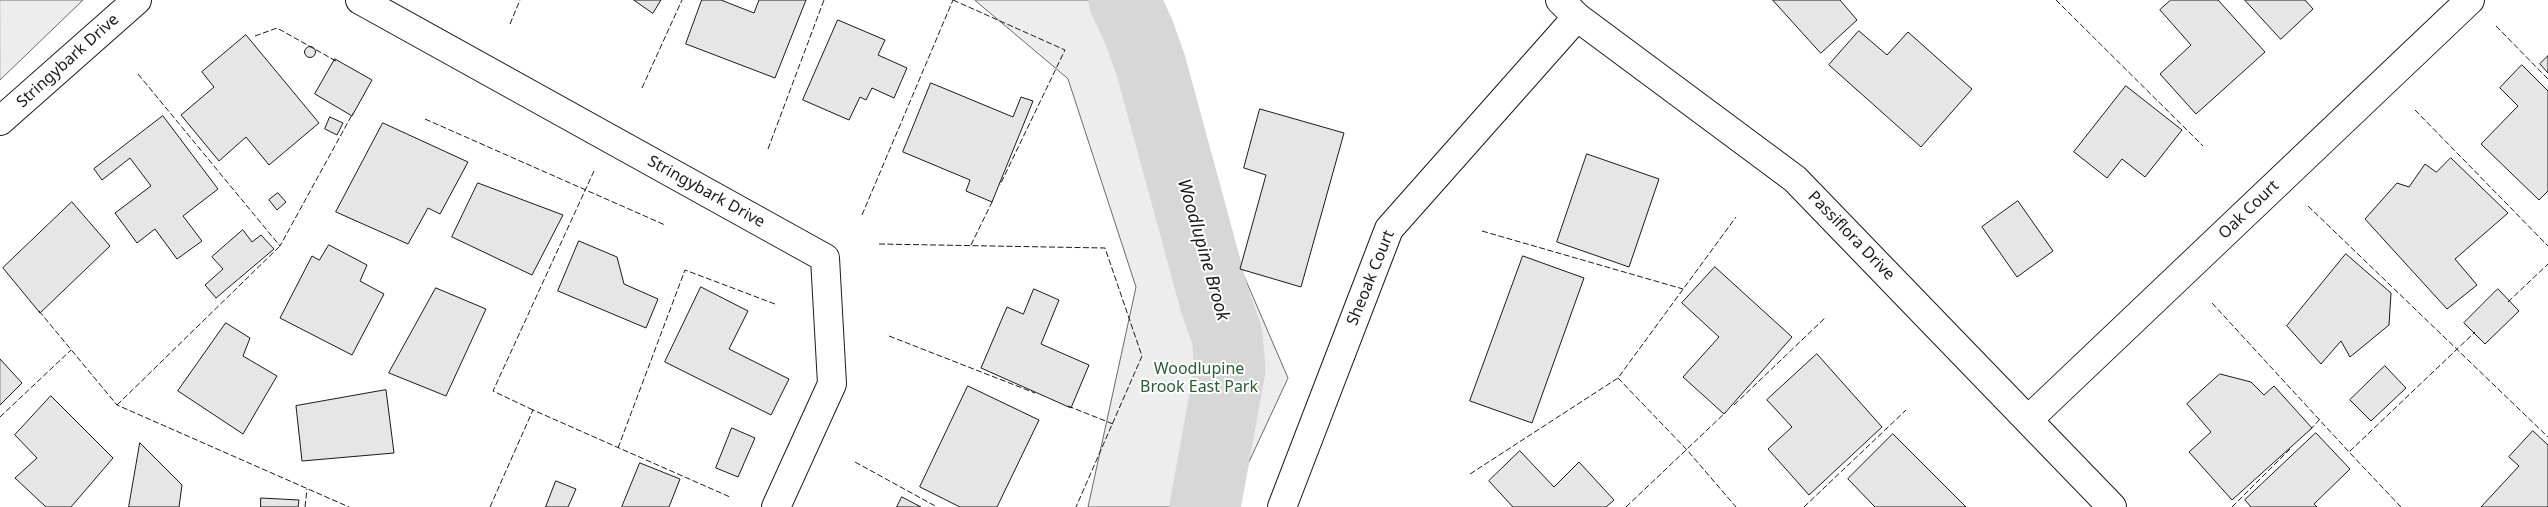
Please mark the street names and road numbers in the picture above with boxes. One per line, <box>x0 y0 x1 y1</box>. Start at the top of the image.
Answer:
street label: Stringybark Drive <box>13 10 123 112</box>
street label: Stringybark Drive <box>644 152 768 232</box>
street label: Oak Court <box>2215 177 2283 243</box>
street label: Passiflora Drive <box>1804 187 1898 285</box>
street label: Sheoak Court <box>1343 228 1399 328</box>

